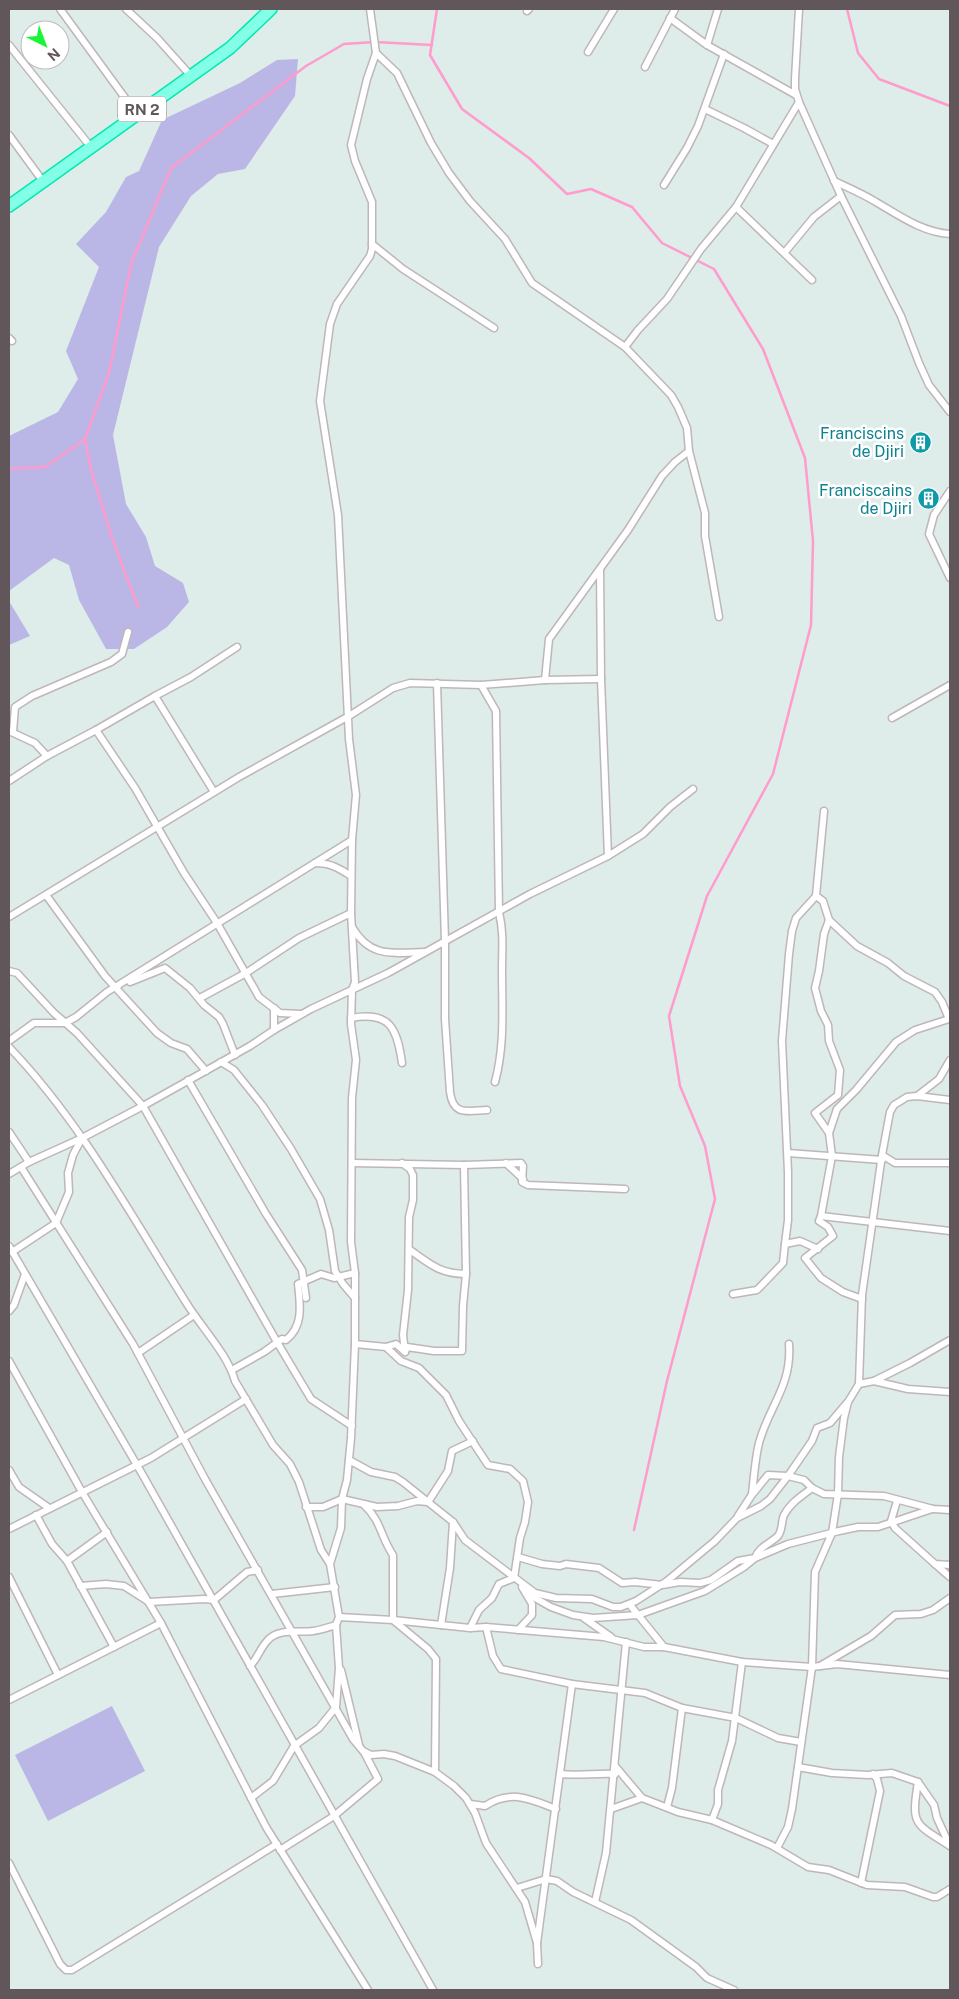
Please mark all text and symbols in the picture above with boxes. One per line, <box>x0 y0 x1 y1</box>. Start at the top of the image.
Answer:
north arrow <box>20 20 70 70</box>
text: N <box>44 45 63 64</box>
road number: RN 2 <box>118 96 166 122</box>
place label: Franciscins de Djiri <box>820 424 904 461</box>
building icon: Franciscins de Djiri <box>908 430 932 454</box>
place label: Franciscains de Djiri <box>819 481 912 518</box>
building icon: Franciscains de Djiri <box>916 487 940 511</box>

